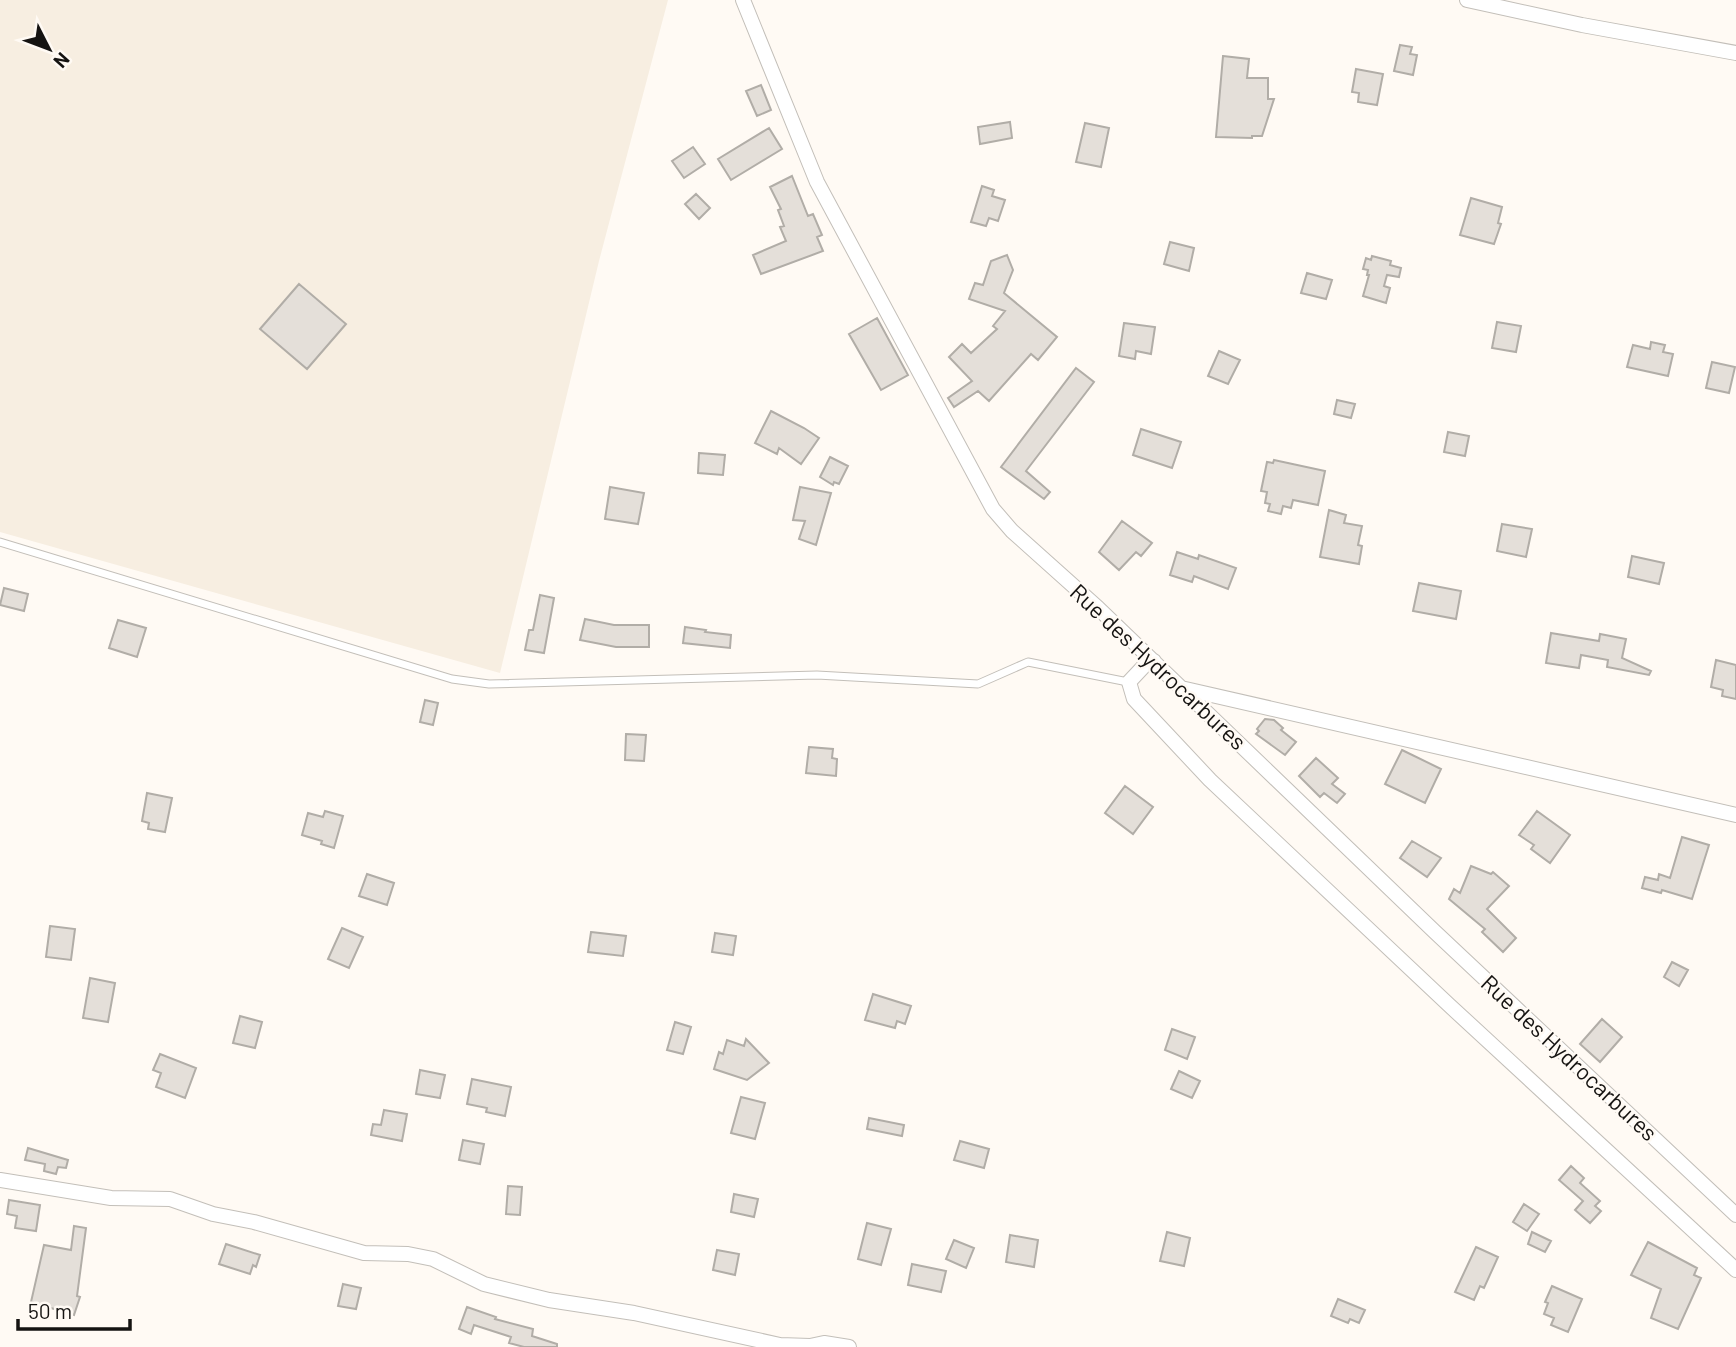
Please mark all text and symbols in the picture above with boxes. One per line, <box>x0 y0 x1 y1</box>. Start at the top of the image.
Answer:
north arrow <box>14 14 84 84</box>
text: N <box>49 48 75 73</box>
street label: Rue des Hydrocarbures <box>1065 577 1253 755</box>
street label: Rue des Hydrocarbures <box>1476 968 1664 1146</box>
scale bar <box>18 1288 130 1332</box>
text: 50 m <box>28 1298 72 1323</box>

